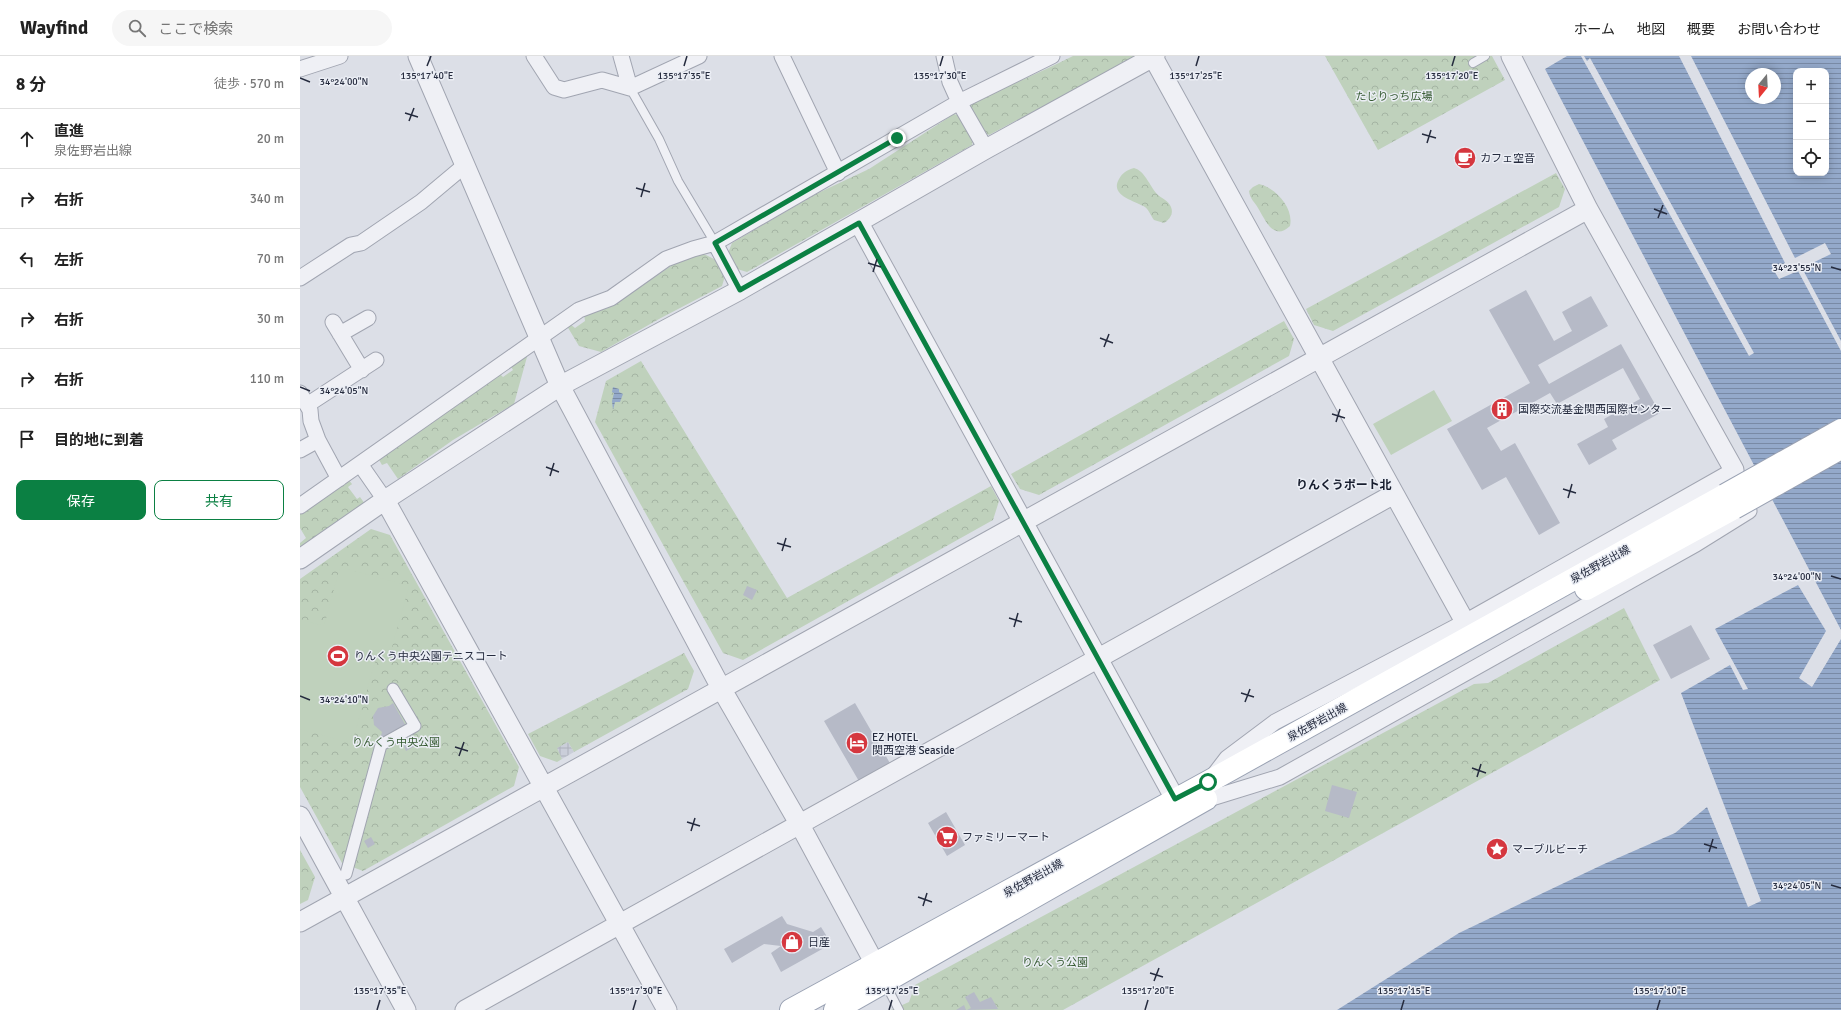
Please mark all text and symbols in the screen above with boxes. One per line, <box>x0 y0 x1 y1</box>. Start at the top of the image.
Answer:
search box <box>112 10 392 46</box>
text: Wayfind <box>20 16 88 40</box>
icon: search <box>126 17 148 39</box>
text: ここで検索 <box>158 20 233 38</box>
text: ホーム <box>1573 21 1615 38</box>
text: 地図 <box>1637 21 1665 38</box>
text: 概要 <box>1687 21 1715 38</box>
text: お問い合わせ <box>1737 21 1821 38</box>
north arrow <box>1745 68 1781 104</box>
map controls <box>1793 68 1829 176</box>
button: + <box>1793 68 1829 104</box>
text: 135°17'40"E <box>400 70 454 82</box>
text: 135°17'35"E <box>657 70 711 82</box>
text: 135°17'30"E <box>913 70 967 82</box>
text: 135°17'25"E <box>1169 70 1223 82</box>
text: 135°17'20"E <box>1425 70 1479 82</box>
text: 8 分 <box>16 74 46 95</box>
text: 徒歩 · 570 m <box>214 76 284 92</box>
text: 34°24'00"N <box>320 76 368 88</box>
park label: たじりっち広場 <box>1356 90 1433 103</box>
button: − <box>1793 104 1829 140</box>
text: 直進 <box>54 122 84 140</box>
icon: ahead <box>16 128 38 150</box>
route end <box>888 129 906 147</box>
text: 20 m <box>257 131 284 147</box>
button: locate <box>1793 140 1829 176</box>
text: 泉佐野岩出線 <box>54 143 132 159</box>
cafe icon: カフェ空音 <box>1452 145 1478 171</box>
place label: カフェ空音 <box>1480 152 1535 165</box>
icon: right <box>16 188 38 210</box>
text: 右折 <box>54 191 84 209</box>
text: 340 m <box>250 191 284 207</box>
icon: left <box>16 248 38 270</box>
text: 左折 <box>54 251 84 269</box>
text: 70 m <box>257 251 284 267</box>
text: 34°23'55"N <box>1773 262 1821 274</box>
icon: right <box>16 308 38 330</box>
text: 右折 <box>54 311 84 329</box>
text: 30 m <box>257 311 284 327</box>
icon: right <box>16 368 38 390</box>
text: 右折 <box>54 371 84 389</box>
text: 110 m <box>250 371 284 387</box>
text: 34°24'05"N <box>320 385 368 397</box>
building icon: 国際交流基金関西国際センター <box>1489 396 1515 422</box>
place label: 国際交流基金関西国際センター <box>1518 403 1672 416</box>
icon: arrive <box>16 428 38 450</box>
text: 目的地に到着 <box>54 431 144 449</box>
district label: りんくうポート北 <box>1296 478 1392 493</box>
button: 保存 <box>16 480 146 520</box>
button: 共有 <box>154 480 284 520</box>
street label: 泉佐野岩出線 <box>1568 543 1632 586</box>
text: 34°24'00"N <box>1773 571 1821 583</box>
sports icon: りんくう中央公園テニスコート <box>325 643 351 669</box>
place label: りんくう中央公園テニスコート <box>354 650 508 663</box>
text: 34°24'10"N <box>320 694 368 706</box>
street label: 泉佐野岩出線 <box>1285 701 1349 744</box>
hotel icon: EZ HOTEL 関西空港 Seaside <box>844 730 870 756</box>
place label: EZ HOTEL 関西空港 Seaside <box>872 731 955 757</box>
park label: りんくう中央公園 <box>352 736 440 749</box>
route start <box>1199 773 1217 791</box>
supermarket icon: ファミリーマート <box>934 824 960 850</box>
place label: ファミリーマート <box>962 831 1050 844</box>
place icon: マーブルビーチ <box>1484 836 1510 862</box>
place label: マーブルビーチ <box>1512 843 1588 856</box>
street label: 泉佐野岩出線 <box>1001 857 1065 900</box>
text: 34°24'05"N <box>1773 880 1821 892</box>
shop icon: 日産 <box>779 929 805 955</box>
place label: 日産 <box>808 936 830 949</box>
park label: りんくう公園 <box>1022 956 1088 969</box>
text: 135°17'35"E <box>353 985 407 997</box>
text: 135°17'30"E <box>609 985 663 997</box>
text: 135°17'25"E <box>865 985 919 997</box>
text: 135°17'20"E <box>1121 985 1175 997</box>
text: 135°17'15"E <box>1377 985 1431 997</box>
text: 135°17'10"E <box>1633 985 1687 997</box>

